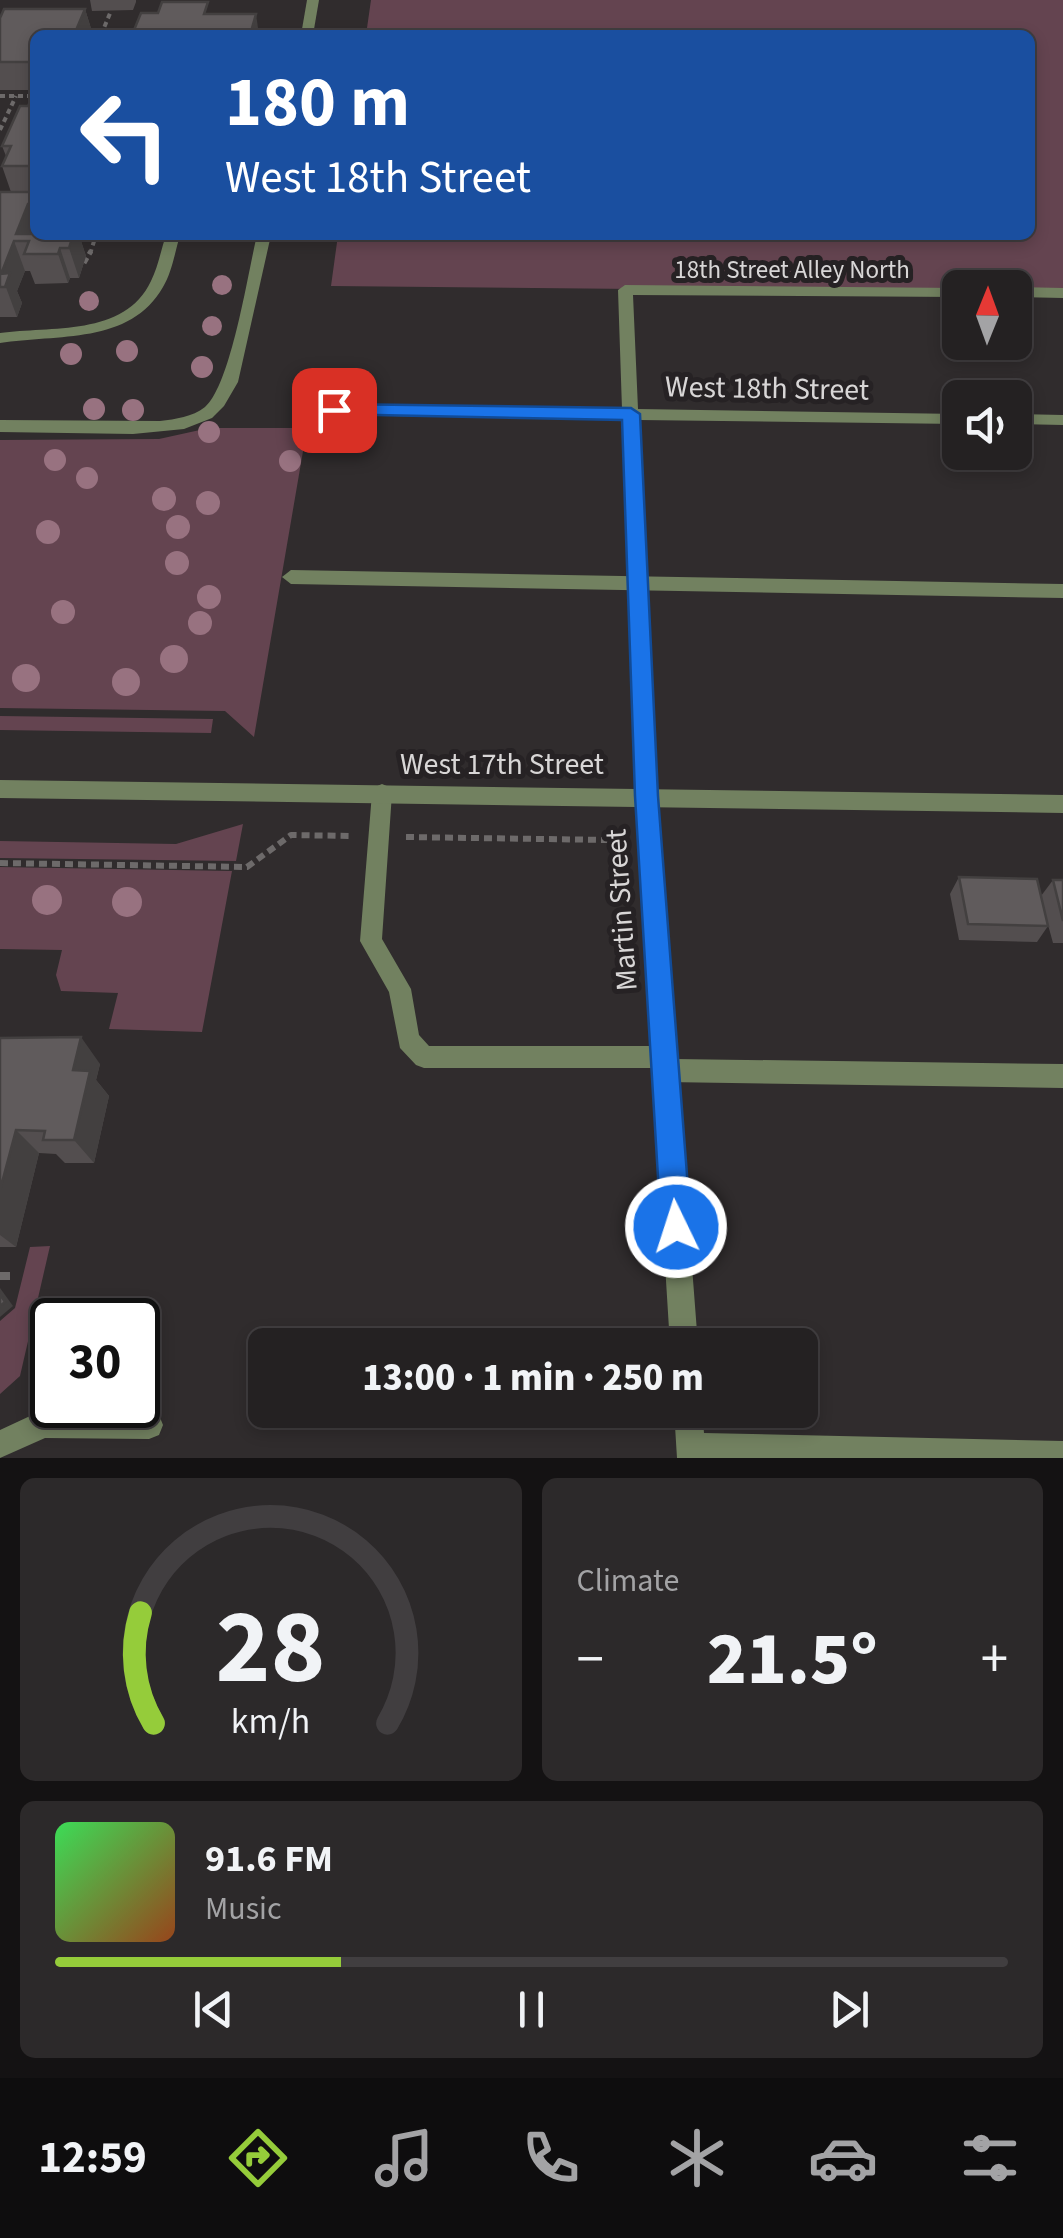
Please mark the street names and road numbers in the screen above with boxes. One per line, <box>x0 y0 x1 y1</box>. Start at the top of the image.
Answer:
street label: 18th Street Alley North <box>674 252 910 288</box>
street label: West 18th Street <box>665 365 869 412</box>
street label: West 17th Street <box>400 743 604 786</box>
street label: Martin Street <box>594 827 649 992</box>

